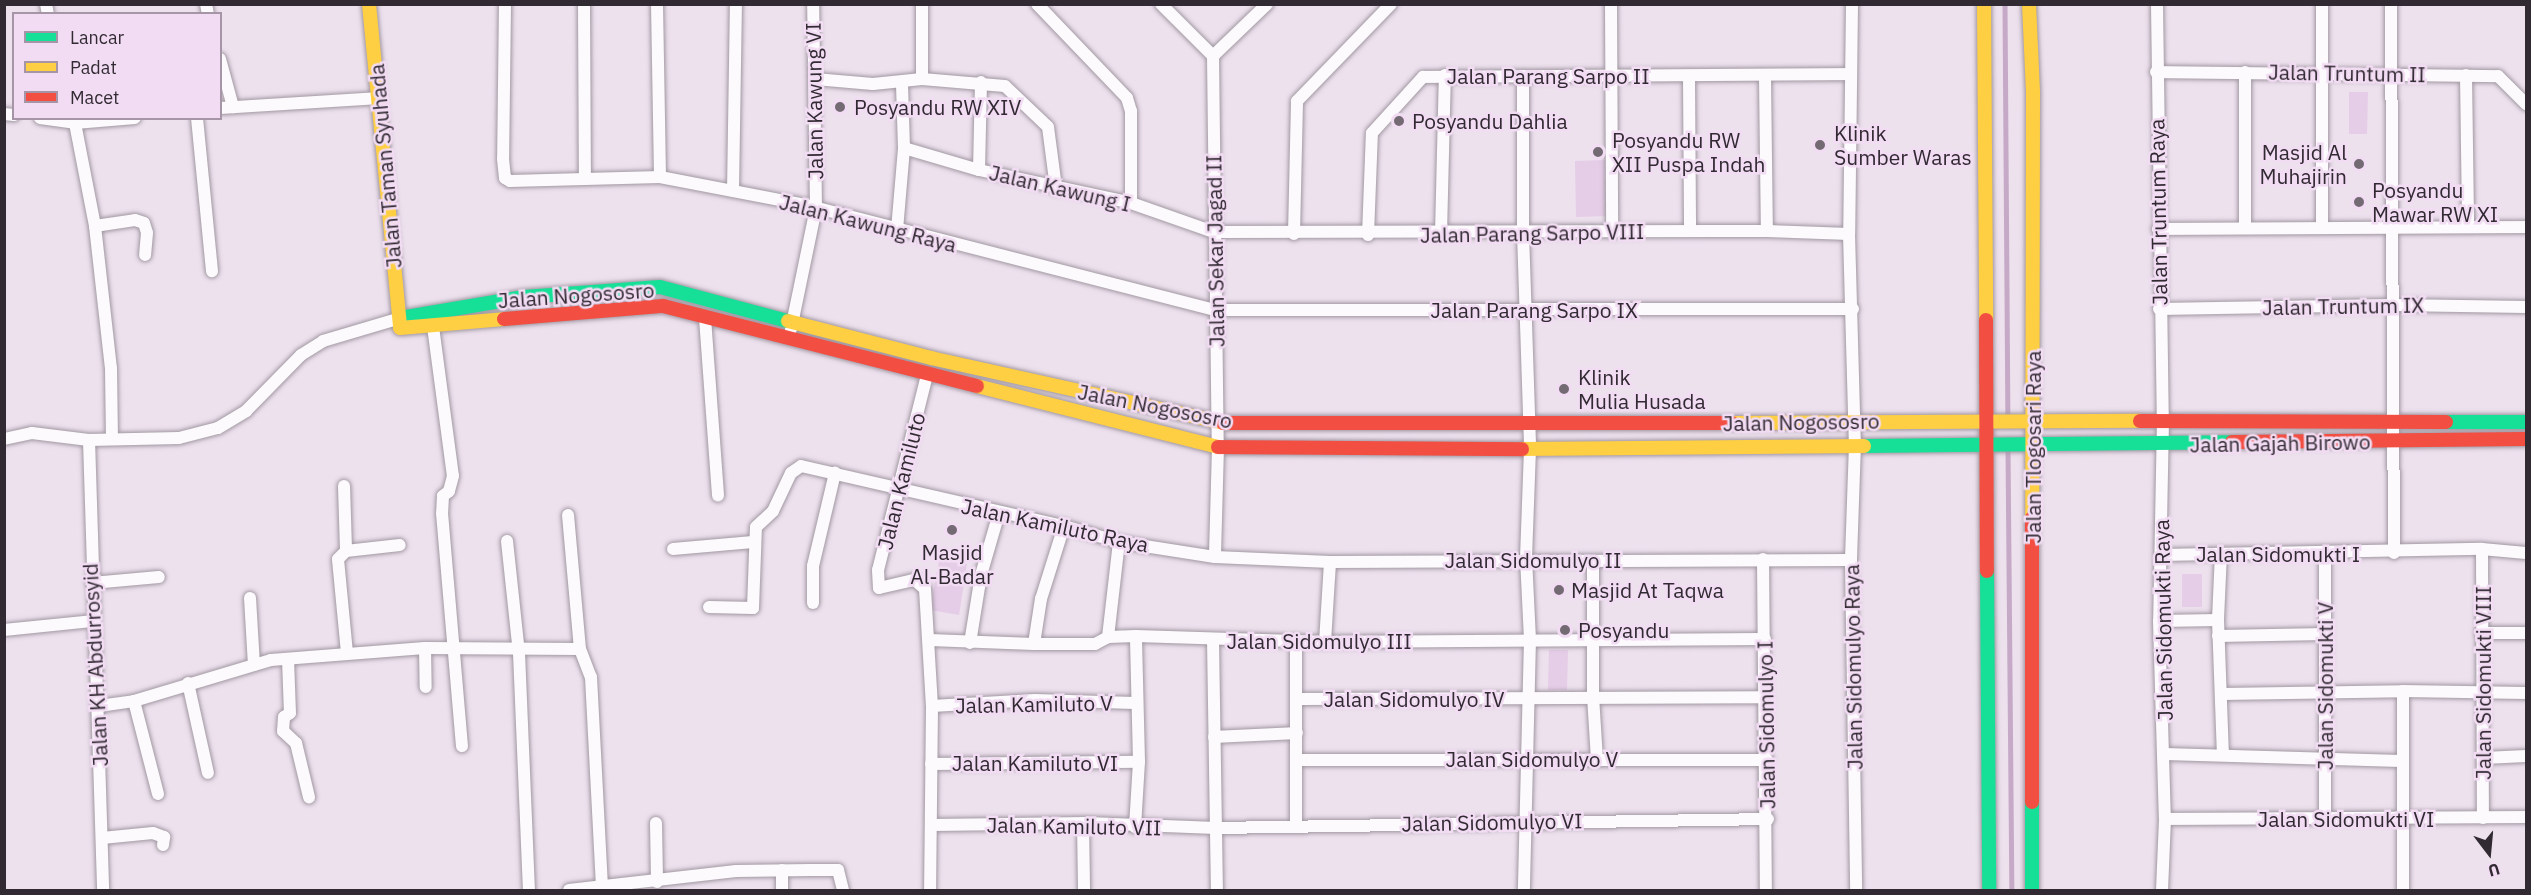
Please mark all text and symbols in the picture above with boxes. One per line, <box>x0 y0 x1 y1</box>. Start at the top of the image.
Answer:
legend <box>12 12 222 120</box>
street label: Jalan Kawung VI <box>800 22 828 180</box>
text: Lancar <box>70 26 124 49</box>
text: Padat <box>70 56 117 79</box>
street label: Jalan Truntum II <box>2268 59 2426 87</box>
street label: Jalan Taman Syuhada <box>364 63 406 269</box>
street label: Jalan Parang Sarpo II <box>1446 63 1650 89</box>
text: Macet <box>70 86 119 109</box>
place label: Posyandu RW XIV <box>854 94 1021 120</box>
marker: Posyandu RW XIV <box>831 98 849 116</box>
place label: Posyandu Dahlia <box>1412 108 1568 134</box>
marker: Posyandu Dahlia <box>1390 112 1408 130</box>
street label: Jalan Truntum Raya <box>2144 118 2172 306</box>
place label: Klinik Sumber Waras <box>1834 120 1972 170</box>
place label: Posyandu RW XII Puspa Indah <box>1612 127 1766 177</box>
marker: Klinik Sumber Waras <box>1811 136 1829 154</box>
place label: Masjid Al Muhajirin <box>2259 139 2347 189</box>
marker: Posyandu RW XII Puspa Indah <box>1589 143 1607 161</box>
street label: Jalan Sekar Jagad II <box>1201 155 1229 347</box>
marker: Masjid Al Muhajirin <box>2352 157 2366 171</box>
street label: Jalan Kawung I <box>987 159 1133 217</box>
place label: Posyandu Mawar RW XI <box>2372 177 2498 227</box>
street label: Jalan Kawung Raya <box>777 189 959 257</box>
marker: Posyandu Mawar RW XI <box>2350 193 2368 211</box>
street label: Jalan Parang Sarpo VIII <box>1420 218 1644 248</box>
street label: Jalan Nogososro <box>497 277 655 313</box>
street label: Jalan Truntum IX <box>2262 292 2424 320</box>
street label: Jalan Parang Sarpo IX <box>1430 297 1638 323</box>
street label: Jalan Tlogosari Raya <box>2020 350 2046 544</box>
place label: Klinik Mulia Husada <box>1578 364 1706 414</box>
street label: Jalan Nogososro <box>1076 379 1234 433</box>
marker: Klinik Mulia Husada <box>1555 380 1573 398</box>
street label: Jalan Nogososro <box>1722 408 1880 436</box>
street label: Jalan Kamiluto <box>872 410 930 552</box>
street label: Jalan Gajah Birowo <box>2189 429 2371 457</box>
street label: Jalan Kamiluto Raya <box>959 493 1151 557</box>
street label: Jalan Sidomukti Raya <box>2149 519 2177 721</box>
marker: Masjid Al-Badar <box>945 523 959 537</box>
place label: Masjid Al-Badar <box>910 539 994 589</box>
street label: Jalan Sidomukti I <box>2196 541 2360 567</box>
street label: Jalan Sidomulyo II <box>1445 547 1621 573</box>
street label: Jalan KH Abdurrosyid <box>77 563 113 767</box>
street label: Jalan Sidomulyo Raya <box>1839 564 1867 770</box>
place label: Masjid At Taqwa <box>1571 577 1724 603</box>
marker: Masjid At Taqwa <box>1552 583 1566 597</box>
street label: Jalan Sidomukti VIII <box>2470 586 2496 780</box>
street label: Jalan Sidomukti V <box>2312 602 2338 770</box>
place label: Posyandu <box>1578 617 1669 643</box>
marker: Posyandu <box>1556 621 1574 639</box>
street label: Jalan Sidomulyo III <box>1226 628 1412 654</box>
street label: Jalan Sidomulyo I <box>1752 641 1780 809</box>
street label: Jalan Sidomulyo IV <box>1323 686 1505 712</box>
street label: Jalan Kamiluto V <box>955 690 1113 718</box>
street label: Jalan Sidomulyo V <box>1446 746 1618 772</box>
street label: Jalan Kamiluto VI <box>952 750 1118 776</box>
street label: Jalan Sidomukti VI <box>2257 806 2435 832</box>
street label: Jalan Sidomulyo VI <box>1401 808 1583 836</box>
street label: Jalan Kamiluto VII <box>986 812 1162 840</box>
north arrow <box>2459 823 2519 883</box>
text: U <box>2486 859 2502 881</box>

